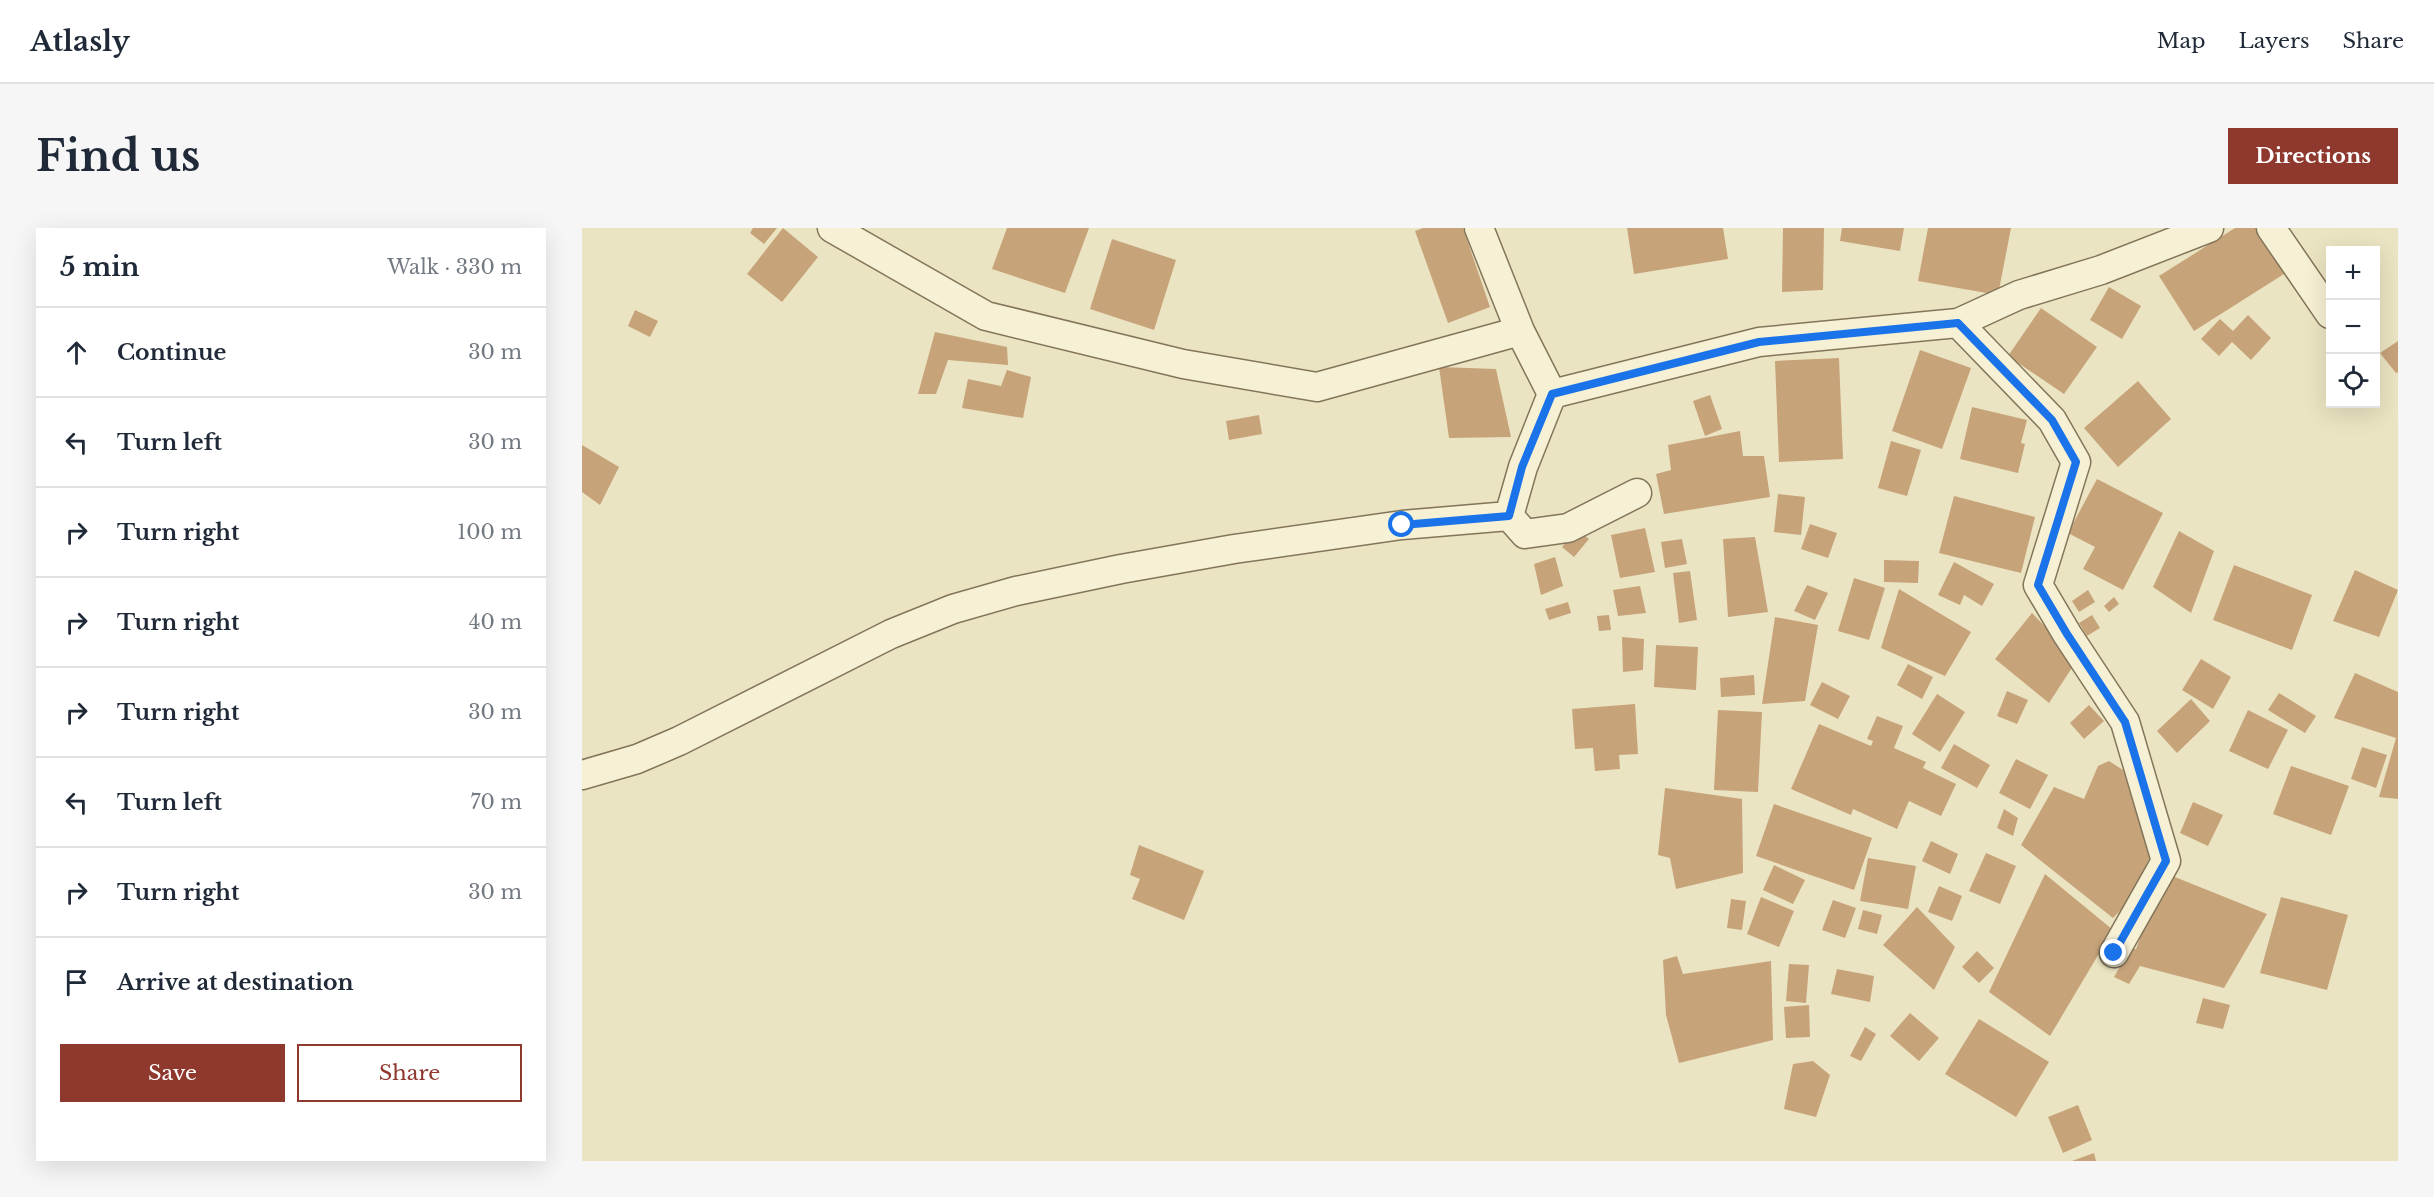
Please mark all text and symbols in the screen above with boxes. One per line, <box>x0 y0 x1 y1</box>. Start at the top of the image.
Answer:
text: Atlasly <box>30 24 130 59</box>
text: Map <box>2157 28 2206 54</box>
text: Layers <box>2239 28 2310 54</box>
text: Share <box>2343 28 2404 54</box>
button: Directions <box>2228 128 2398 184</box>
text: Find us <box>36 130 200 182</box>
map controls <box>2326 246 2380 408</box>
button: + <box>2326 246 2380 300</box>
text: 5 min <box>60 251 139 283</box>
text: Walk · 330 m <box>387 255 522 279</box>
button: − <box>2326 300 2380 354</box>
icon: ahead <box>60 336 93 369</box>
text: Continue <box>117 339 226 366</box>
text: 30 m <box>468 340 522 364</box>
button: locate <box>2326 354 2380 408</box>
icon: left <box>60 426 93 459</box>
text: Turn left <box>117 429 222 456</box>
text: 30 m <box>468 430 522 454</box>
route start <box>1388 511 1414 537</box>
icon: right <box>60 516 93 549</box>
text: Turn right <box>117 519 239 546</box>
text: 100 m <box>457 520 522 544</box>
icon: right <box>60 606 93 639</box>
text: Turn right <box>117 609 239 636</box>
text: 40 m <box>469 610 522 634</box>
icon: right <box>60 696 93 729</box>
text: Turn right <box>117 699 239 726</box>
text: 30 m <box>468 700 522 724</box>
icon: left <box>60 786 93 819</box>
text: Turn left <box>117 789 222 816</box>
text: 70 m <box>470 790 522 814</box>
icon: right <box>60 876 93 909</box>
text: Turn right <box>117 879 239 906</box>
text: 30 m <box>468 880 522 904</box>
route end <box>2100 939 2126 965</box>
icon: arrive <box>60 966 93 999</box>
text: Arrive at destination <box>117 969 354 996</box>
button: Save <box>60 1044 285 1102</box>
button: Share <box>297 1044 522 1102</box>

